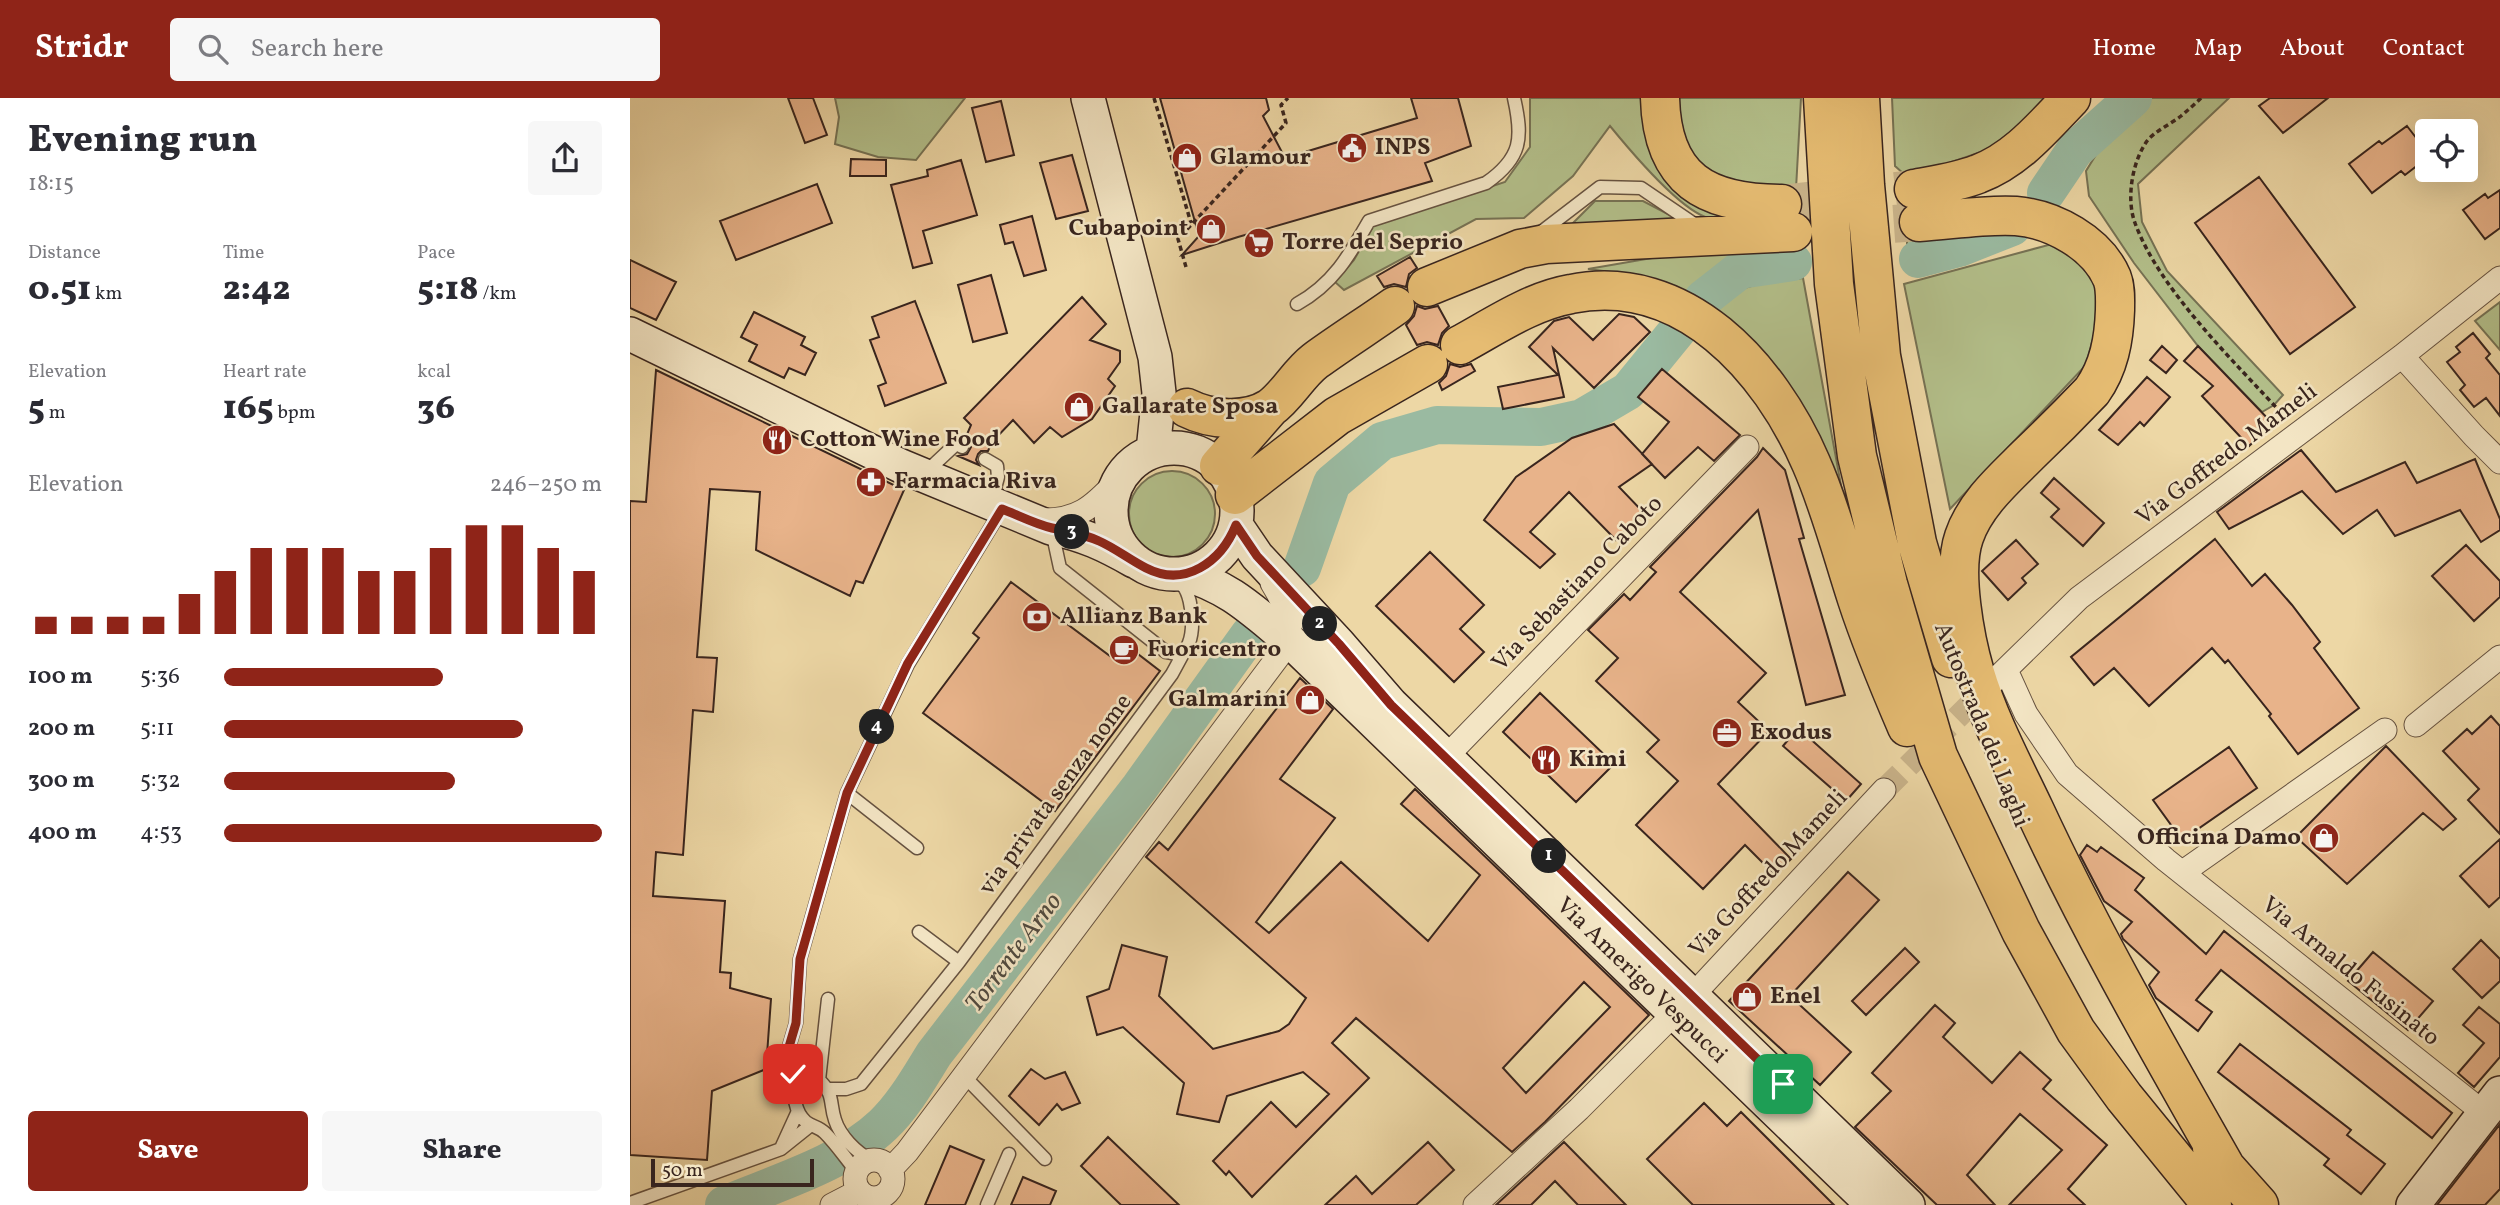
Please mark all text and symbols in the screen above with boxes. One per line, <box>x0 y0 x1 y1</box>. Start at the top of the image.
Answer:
search box <box>170 18 660 81</box>
text: Stridr <box>35 26 128 72</box>
icon: search <box>194 30 232 68</box>
text: Search here <box>250 31 384 67</box>
text: Home <box>2092 32 2156 66</box>
text: Map <box>2194 32 2242 66</box>
text: About <box>2280 32 2345 66</box>
text: Contact <box>2383 32 2465 66</box>
text: Evening run <box>28 115 258 168</box>
map controls <box>2415 119 2478 182</box>
button: locate <box>2415 119 2478 182</box>
button: share <box>528 121 602 195</box>
public building icon: INPS <box>1335 131 1369 165</box>
place label: INPS <box>1375 131 1430 165</box>
shop icon: Glamour <box>1170 141 1204 175</box>
place label: Glamour <box>1210 141 1311 175</box>
text: 18:15 <box>28 168 74 200</box>
place label: Cubapoint <box>1069 212 1188 246</box>
shop icon: Cubapoint <box>1194 212 1228 246</box>
supermarket icon: Torre del Seprio <box>1242 226 1276 260</box>
place label: Torre del Seprio <box>1282 226 1463 260</box>
text: Distance <box>28 240 101 266</box>
text: Time <box>223 240 264 266</box>
text: Pace <box>417 240 455 266</box>
text: 0.51 <box>28 266 91 314</box>
text: 2:42 <box>223 266 290 314</box>
text: 5:18 <box>417 266 479 314</box>
text: km <box>91 281 122 307</box>
text: /km <box>479 281 517 307</box>
text: Elevation <box>28 359 107 385</box>
text: Heart rate <box>223 359 307 385</box>
text: kcal <box>417 359 451 385</box>
street label: Via Goffredo Mameli <box>2129 375 2325 535</box>
text: 5 <box>28 385 45 433</box>
text: 165 <box>223 385 274 433</box>
text: 36 <box>417 385 455 433</box>
shop icon: Gallarate Sposa <box>1062 390 1096 424</box>
place label: Gallarate Sposa <box>1102 390 1278 424</box>
text: m <box>45 400 65 426</box>
text: bpm <box>274 400 316 426</box>
restaurant icon: Cotton Wine Food <box>760 423 794 457</box>
place label: Cotton Wine Food <box>800 423 1000 457</box>
pharmacy icon: Farmacia Riva <box>854 465 888 499</box>
place label: Farmacia Riva <box>894 465 1057 499</box>
text: Elevation <box>28 469 124 501</box>
text: 246–250 m <box>490 469 602 501</box>
street label: Via Sebastiano Caboto <box>1485 488 1671 680</box>
pin: 3 <box>1054 514 1090 550</box>
text: 3 <box>1067 518 1076 544</box>
bank icon: Allianz Bank <box>1020 600 1054 634</box>
place label: Allianz Bank <box>1060 600 1208 634</box>
pin: 2 <box>1302 606 1338 642</box>
text: 2 <box>1315 610 1324 636</box>
street label: Autostrada dei Laghi <box>1924 618 2038 832</box>
cafe icon: Fuoricentro <box>1107 633 1141 667</box>
place label: Fuoricentro <box>1147 633 1281 667</box>
text: 100 m <box>28 661 93 693</box>
text: 5:36 <box>140 661 180 693</box>
place label: Galmarini <box>1168 683 1287 717</box>
shop icon: Galmarini <box>1293 683 1327 717</box>
street label: via privata senza nome <box>971 687 1141 903</box>
pin: 4 <box>860 710 894 744</box>
text: 200 m <box>28 713 95 745</box>
text: 5:11 <box>140 713 174 745</box>
text: 4 <box>871 713 882 739</box>
office icon: Exodus <box>1710 716 1744 750</box>
place label: Exodus <box>1750 716 1832 750</box>
restaurant icon: Kimi <box>1529 743 1563 777</box>
place label: Kimi <box>1569 743 1627 777</box>
text: 300 m <box>28 765 95 797</box>
text: 5:32 <box>140 765 181 797</box>
street label: Via Goffredo Mameli <box>1682 782 1856 966</box>
text: 400 m <box>28 817 97 849</box>
text: 4:53 <box>140 817 182 849</box>
place label: Officina Damo <box>2137 821 2301 855</box>
shop icon: Officina Damo <box>2307 821 2341 855</box>
pin: 1 <box>1532 838 1566 874</box>
text: 1 <box>1545 842 1552 868</box>
water label: Torrente Arno <box>957 886 1071 1020</box>
street label: Via Arnaldo Fusinato <box>2253 889 2447 1055</box>
street label: Via Amerigo Vespucci <box>1548 890 1734 1072</box>
shop icon: Enel <box>1730 980 1764 1014</box>
place label: Enel <box>1770 980 1821 1014</box>
pin <box>763 1044 823 1104</box>
pin <box>1753 1054 1813 1114</box>
icon: check <box>774 1055 812 1093</box>
icon: arrive <box>1764 1065 1802 1103</box>
button: Save <box>28 1111 308 1191</box>
button: Share <box>322 1111 602 1191</box>
scale bar <box>651 1156 814 1188</box>
text: 50 m <box>662 1158 703 1184</box>

